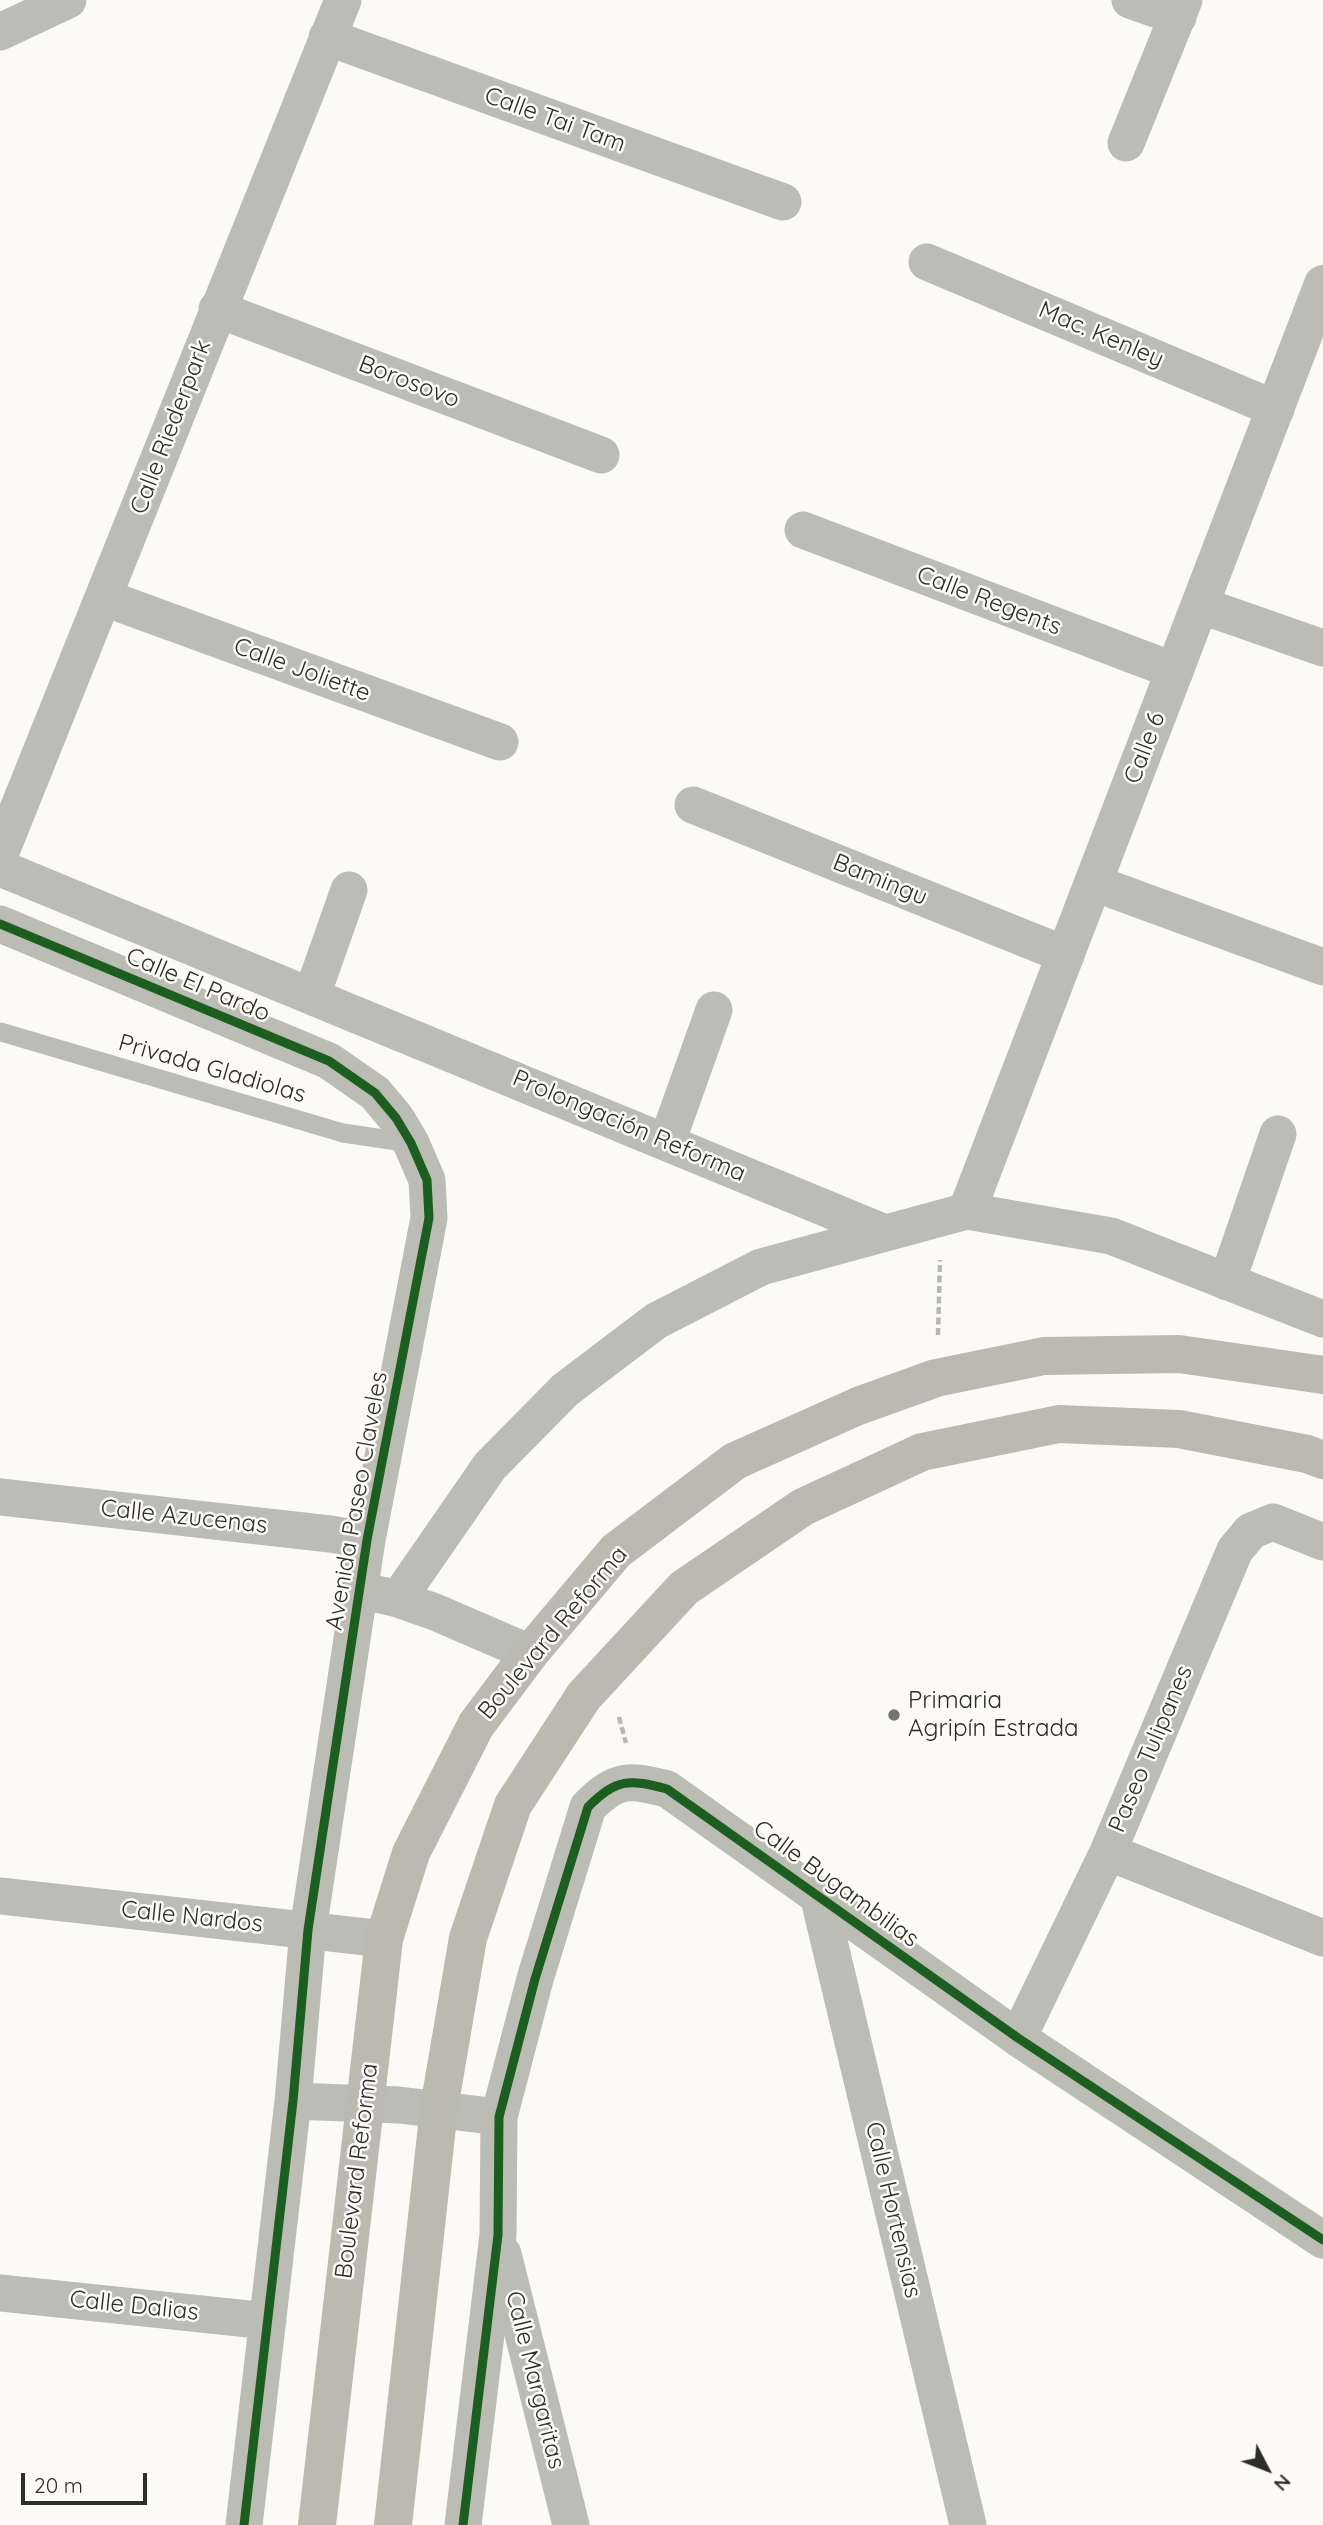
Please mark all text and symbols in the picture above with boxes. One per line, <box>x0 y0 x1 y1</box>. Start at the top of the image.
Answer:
street label: Calle Tai Tam <box>481 81 629 159</box>
street label: Mac. Kenley <box>1034 296 1168 374</box>
street label: Calle Riederpark <box>125 336 217 518</box>
street label: Borosovo <box>354 350 464 414</box>
street label: Calle Regents <box>913 560 1065 642</box>
street label: Calle Joliette <box>230 632 374 708</box>
street label: Calle 6 <box>1118 708 1172 788</box>
street label: Bamingu <box>828 848 932 912</box>
street label: Calle El Pardo <box>122 942 274 1028</box>
street label: Privada Gladiolas <box>115 1028 309 1110</box>
street label: Prolongación Reforma <box>508 1064 750 1188</box>
street label: Avenida Paseo Claveles <box>320 1370 394 1632</box>
street label: Calle Azucenas <box>99 1494 269 1540</box>
street label: Boulevard Reforma <box>472 1541 634 1725</box>
street label: Paseo Tulipanes <box>1103 1661 1199 1837</box>
place label: Primaria Agripín Estrada <box>908 1687 1079 1743</box>
marker: Primaria Agripín Estrada <box>886 1707 902 1723</box>
street label: Calle Bugambilias <box>748 1814 924 1954</box>
street label: Calle Nardos <box>120 1895 264 1939</box>
street label: Boulevard Reforma <box>329 2062 385 2280</box>
street label: Calle Hortensias <box>859 2119 927 2301</box>
street label: Calle Dalias <box>68 2285 200 2327</box>
street label: Calle Margaritas <box>499 2288 571 2472</box>
north arrow <box>1232 2434 1302 2504</box>
scale bar <box>24 2458 150 2502</box>
text: N <box>1269 2470 1296 2496</box>
text: 20 m <box>34 2472 83 2498</box>

